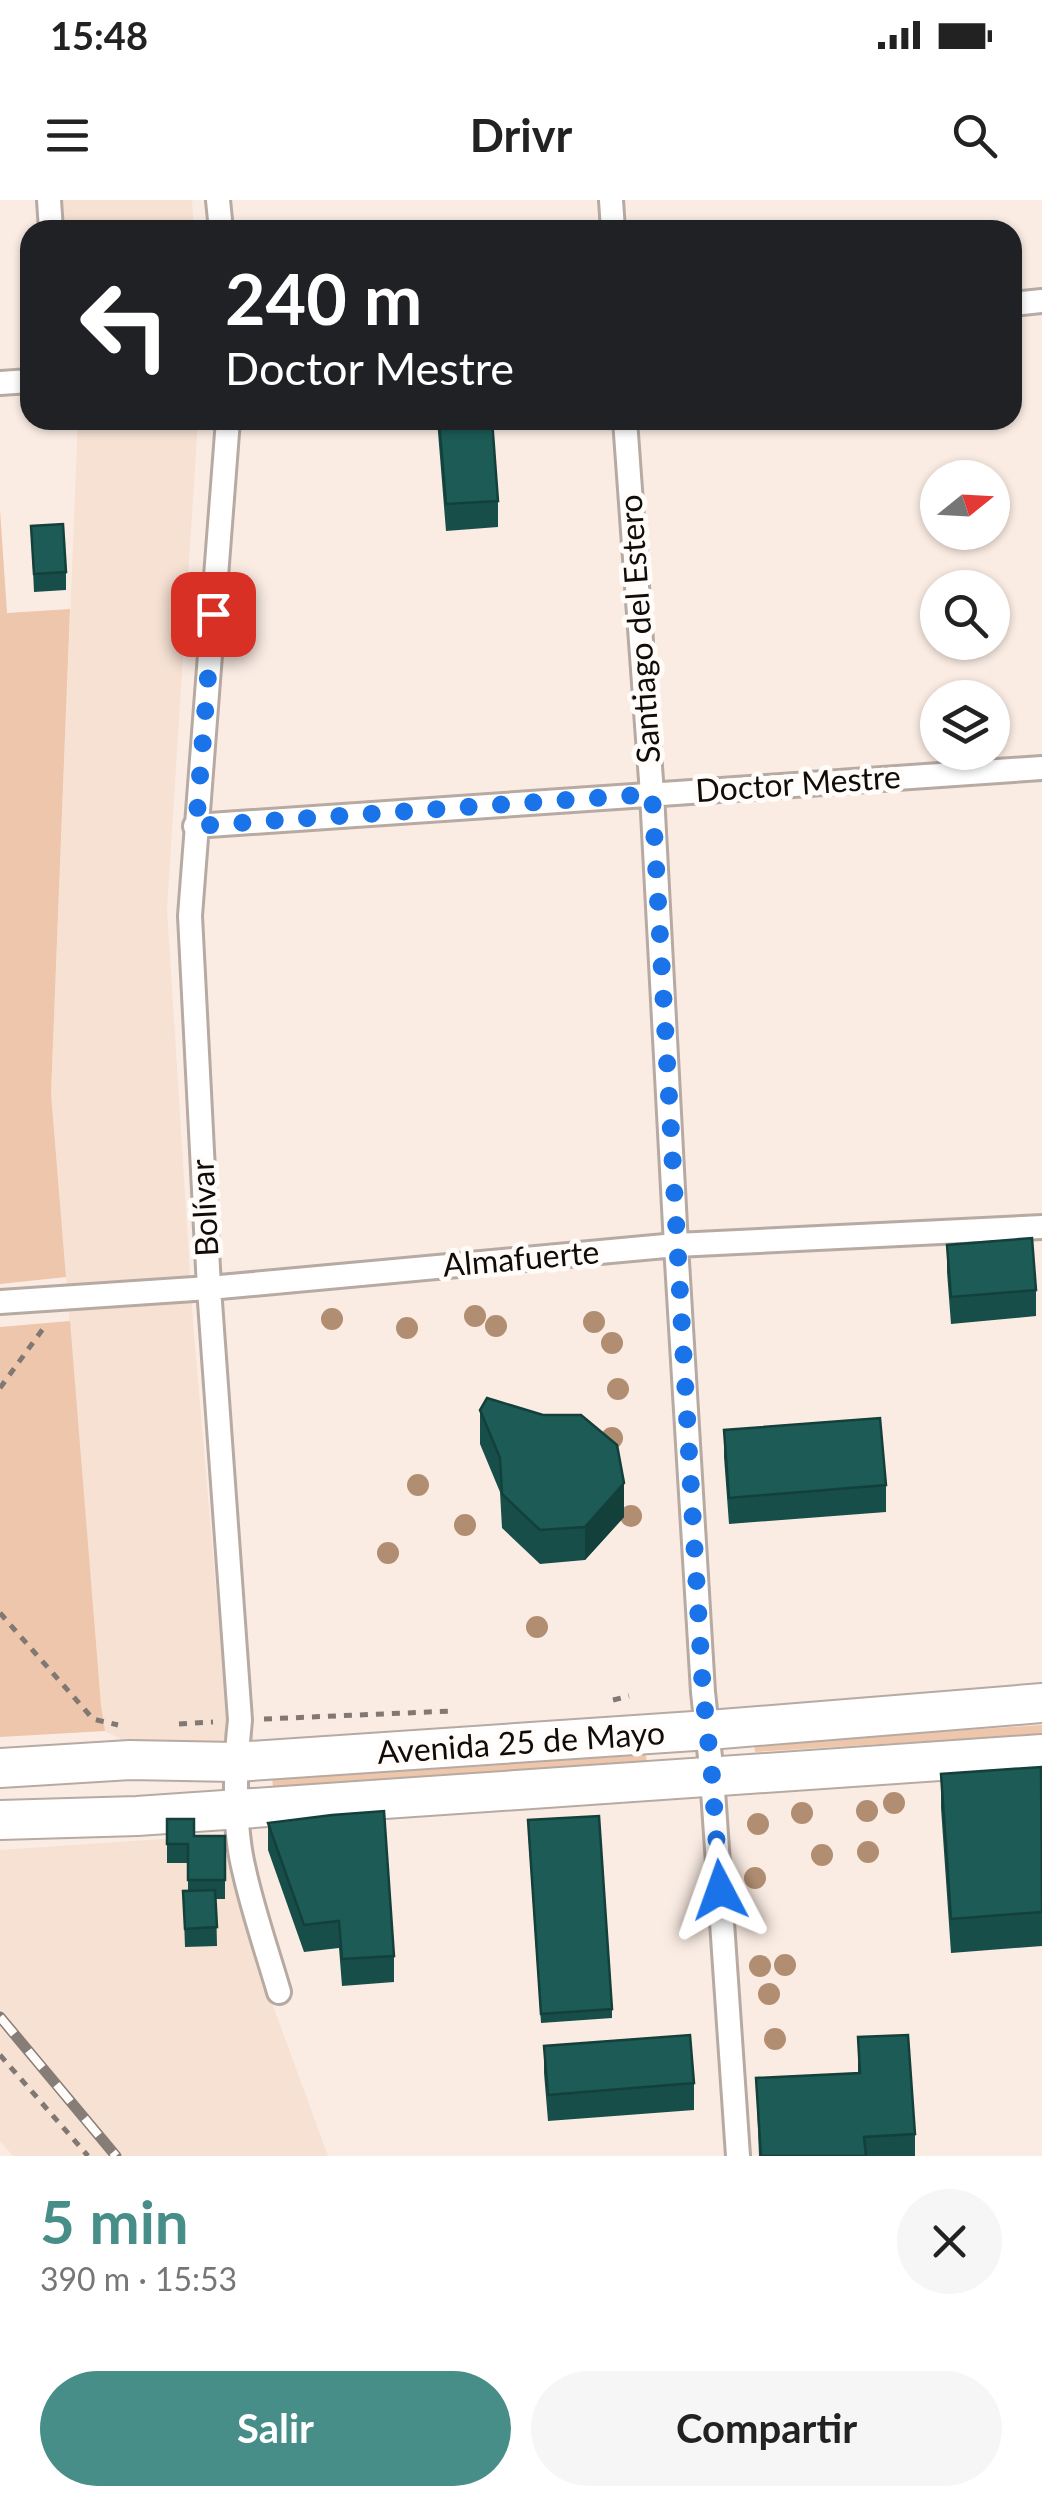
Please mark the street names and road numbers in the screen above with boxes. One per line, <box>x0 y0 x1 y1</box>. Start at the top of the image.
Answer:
street label: Santiago del Estero <box>610 494 667 765</box>
street label: Doctor Mestre <box>694 756 902 809</box>
street label: Bolívar <box>181 1158 226 1258</box>
street label: Almafuerte <box>441 1231 601 1284</box>
street label: Avenida 25 de Mayo <box>376 1712 666 1771</box>

